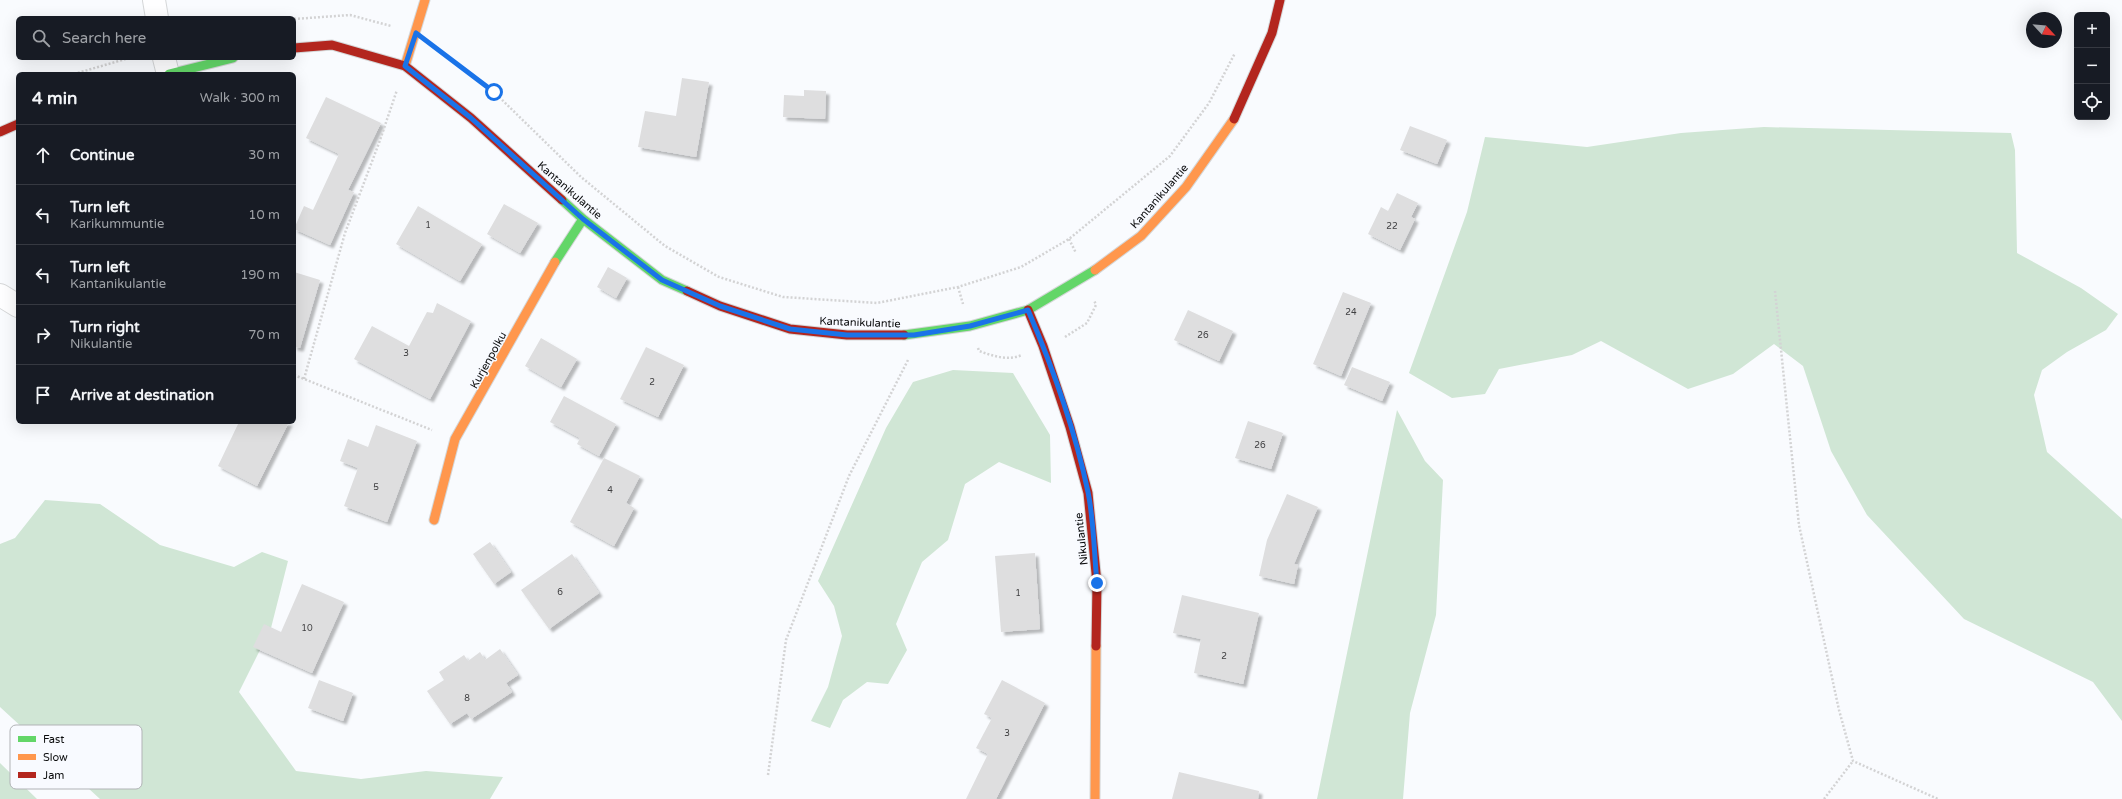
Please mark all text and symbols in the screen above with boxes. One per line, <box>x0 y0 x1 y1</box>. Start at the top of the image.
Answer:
north arrow <box>2026 12 2062 48</box>
map controls <box>2074 12 2110 120</box>
button: + <box>2074 12 2110 48</box>
search box <box>16 16 296 60</box>
icon: search <box>30 27 52 49</box>
text: Search here <box>62 29 146 47</box>
button: − <box>2074 48 2110 84</box>
route start <box>485 83 503 101</box>
button: locate <box>2074 84 2110 120</box>
text: 4 min <box>32 88 77 109</box>
text: Walk · 300 m <box>200 90 280 106</box>
icon: ahead <box>32 144 54 166</box>
text: Continue <box>70 146 134 164</box>
text: 30 m <box>248 147 280 163</box>
street label: Kantanikulantie <box>535 159 605 222</box>
street label: Kantanikulantie <box>1128 161 1191 231</box>
text: Turn left <box>70 198 130 216</box>
icon: left <box>32 204 54 226</box>
text: 10 m <box>248 207 280 223</box>
text: Karikummuntie <box>70 216 164 232</box>
house number: 1 <box>425 220 431 231</box>
house number: 22 <box>1386 221 1398 232</box>
text: Turn left <box>70 258 130 276</box>
icon: left <box>32 264 54 286</box>
text: 190 m <box>240 267 280 283</box>
text: Kantanikulantie <box>70 276 166 292</box>
house number: 24 <box>1345 307 1357 318</box>
street label: Kantanikulantie <box>819 315 901 330</box>
text: Turn right <box>70 318 140 336</box>
icon: right <box>32 324 54 346</box>
text: 70 m <box>248 327 280 343</box>
street label: Kurjenpolku <box>467 330 509 391</box>
house number: 26 <box>1197 330 1209 341</box>
text: Nikulantie <box>70 336 132 352</box>
house number: 3 <box>403 348 409 359</box>
house number: 2 <box>649 377 655 388</box>
icon: arrive <box>32 384 54 406</box>
text: Arrive at destination <box>70 386 214 404</box>
house number: 26 <box>1254 440 1266 451</box>
house number: 5 <box>373 482 379 493</box>
house number: 4 <box>607 485 613 496</box>
street label: Nikulantie <box>1072 512 1091 566</box>
route end <box>1088 574 1106 592</box>
house number: 6 <box>557 587 563 598</box>
house number: 1 <box>1015 588 1021 599</box>
house number: 10 <box>301 623 313 634</box>
house number: 2 <box>1221 651 1227 662</box>
house number: 8 <box>464 693 470 704</box>
legend <box>10 725 142 789</box>
house number: 3 <box>1004 728 1010 739</box>
text: Fast <box>43 733 64 746</box>
text: Slow <box>43 751 68 764</box>
text: Jam <box>43 769 64 782</box>

